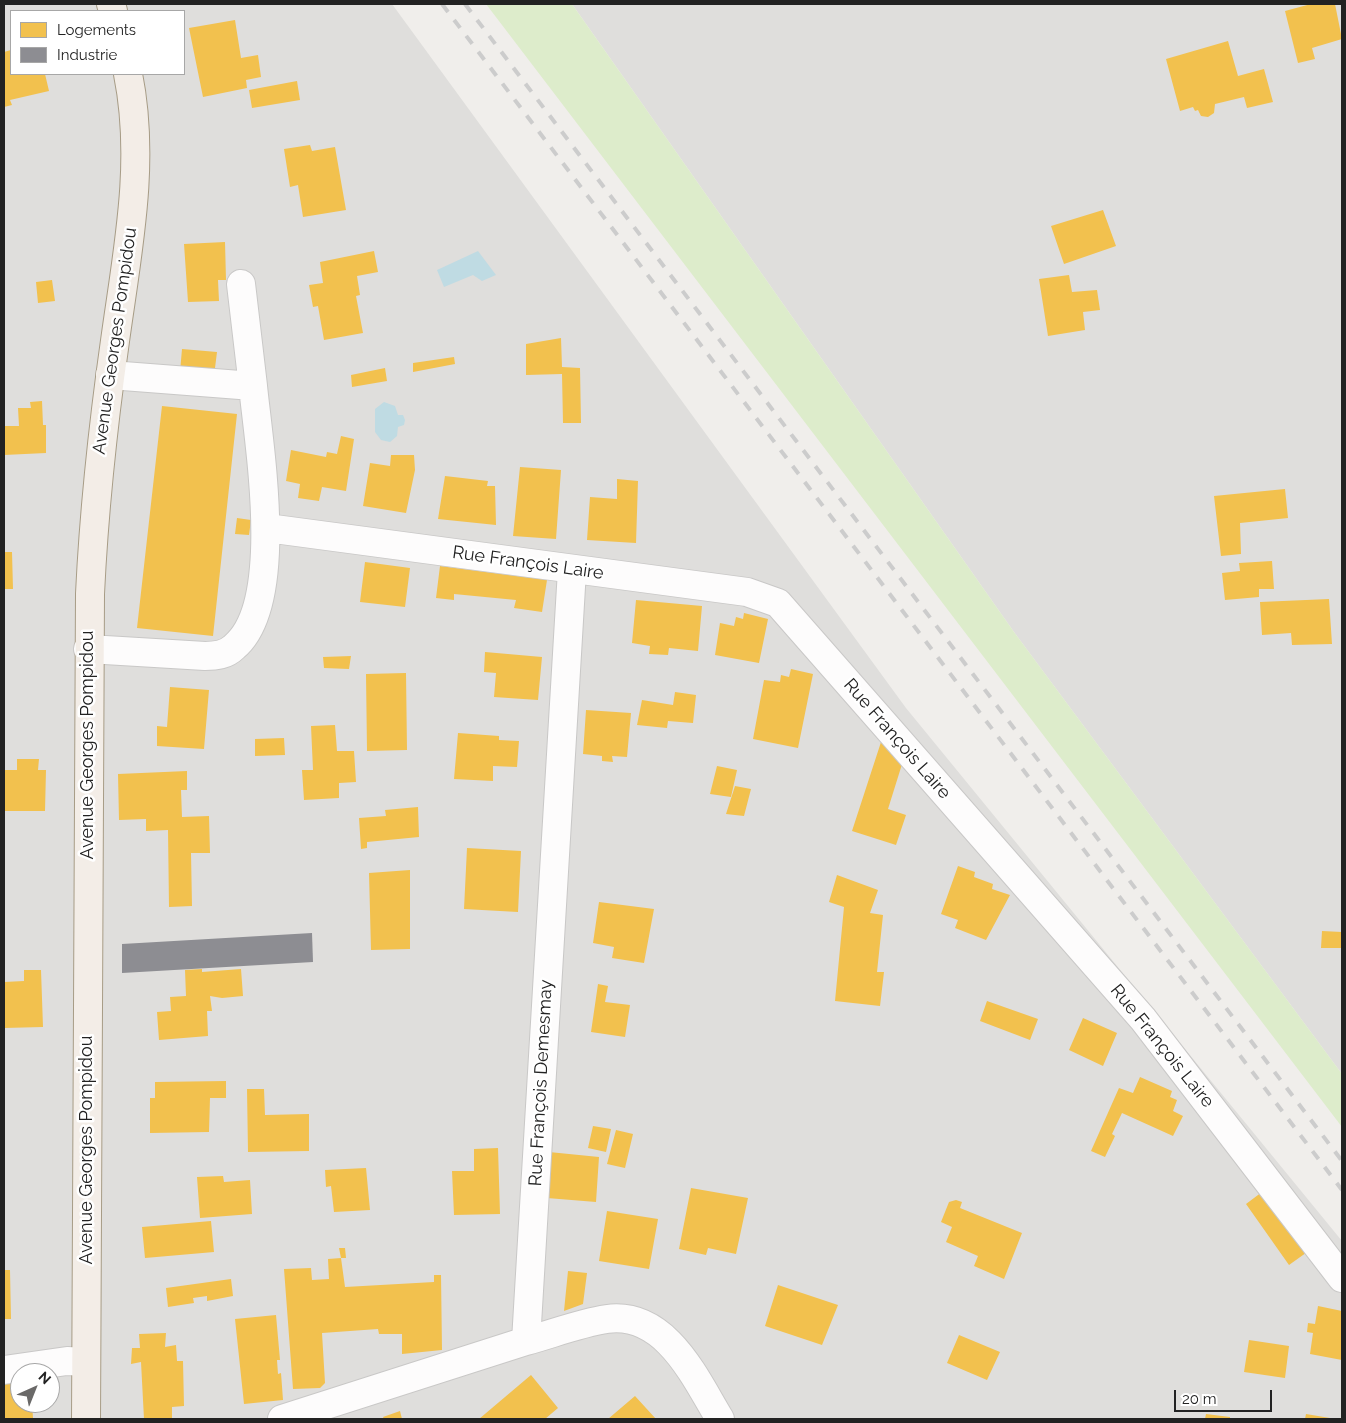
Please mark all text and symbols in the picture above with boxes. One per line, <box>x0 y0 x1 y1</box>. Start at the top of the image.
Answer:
legend <box>10 10 185 75</box>
text: Logements <box>57 21 136 39</box>
text: Industrie <box>57 46 117 64</box>
street label: Avenue Georges Pompidou <box>88 226 142 456</box>
street label: Rue François Laire <box>451 542 605 584</box>
street label: Avenue Georges Pompidou <box>77 631 99 859</box>
street label: Rue François Laire <box>839 674 955 804</box>
street label: Rue François Demesmay <box>525 979 557 1187</box>
street label: Rue François Laire <box>1106 980 1218 1112</box>
street label: Avenue Georges Pompidou <box>76 1036 98 1264</box>
north arrow <box>10 1363 60 1413</box>
text: N <box>35 1368 54 1387</box>
scale bar <box>1176 1380 1274 1412</box>
text: 20 m <box>1182 1390 1217 1408</box>

